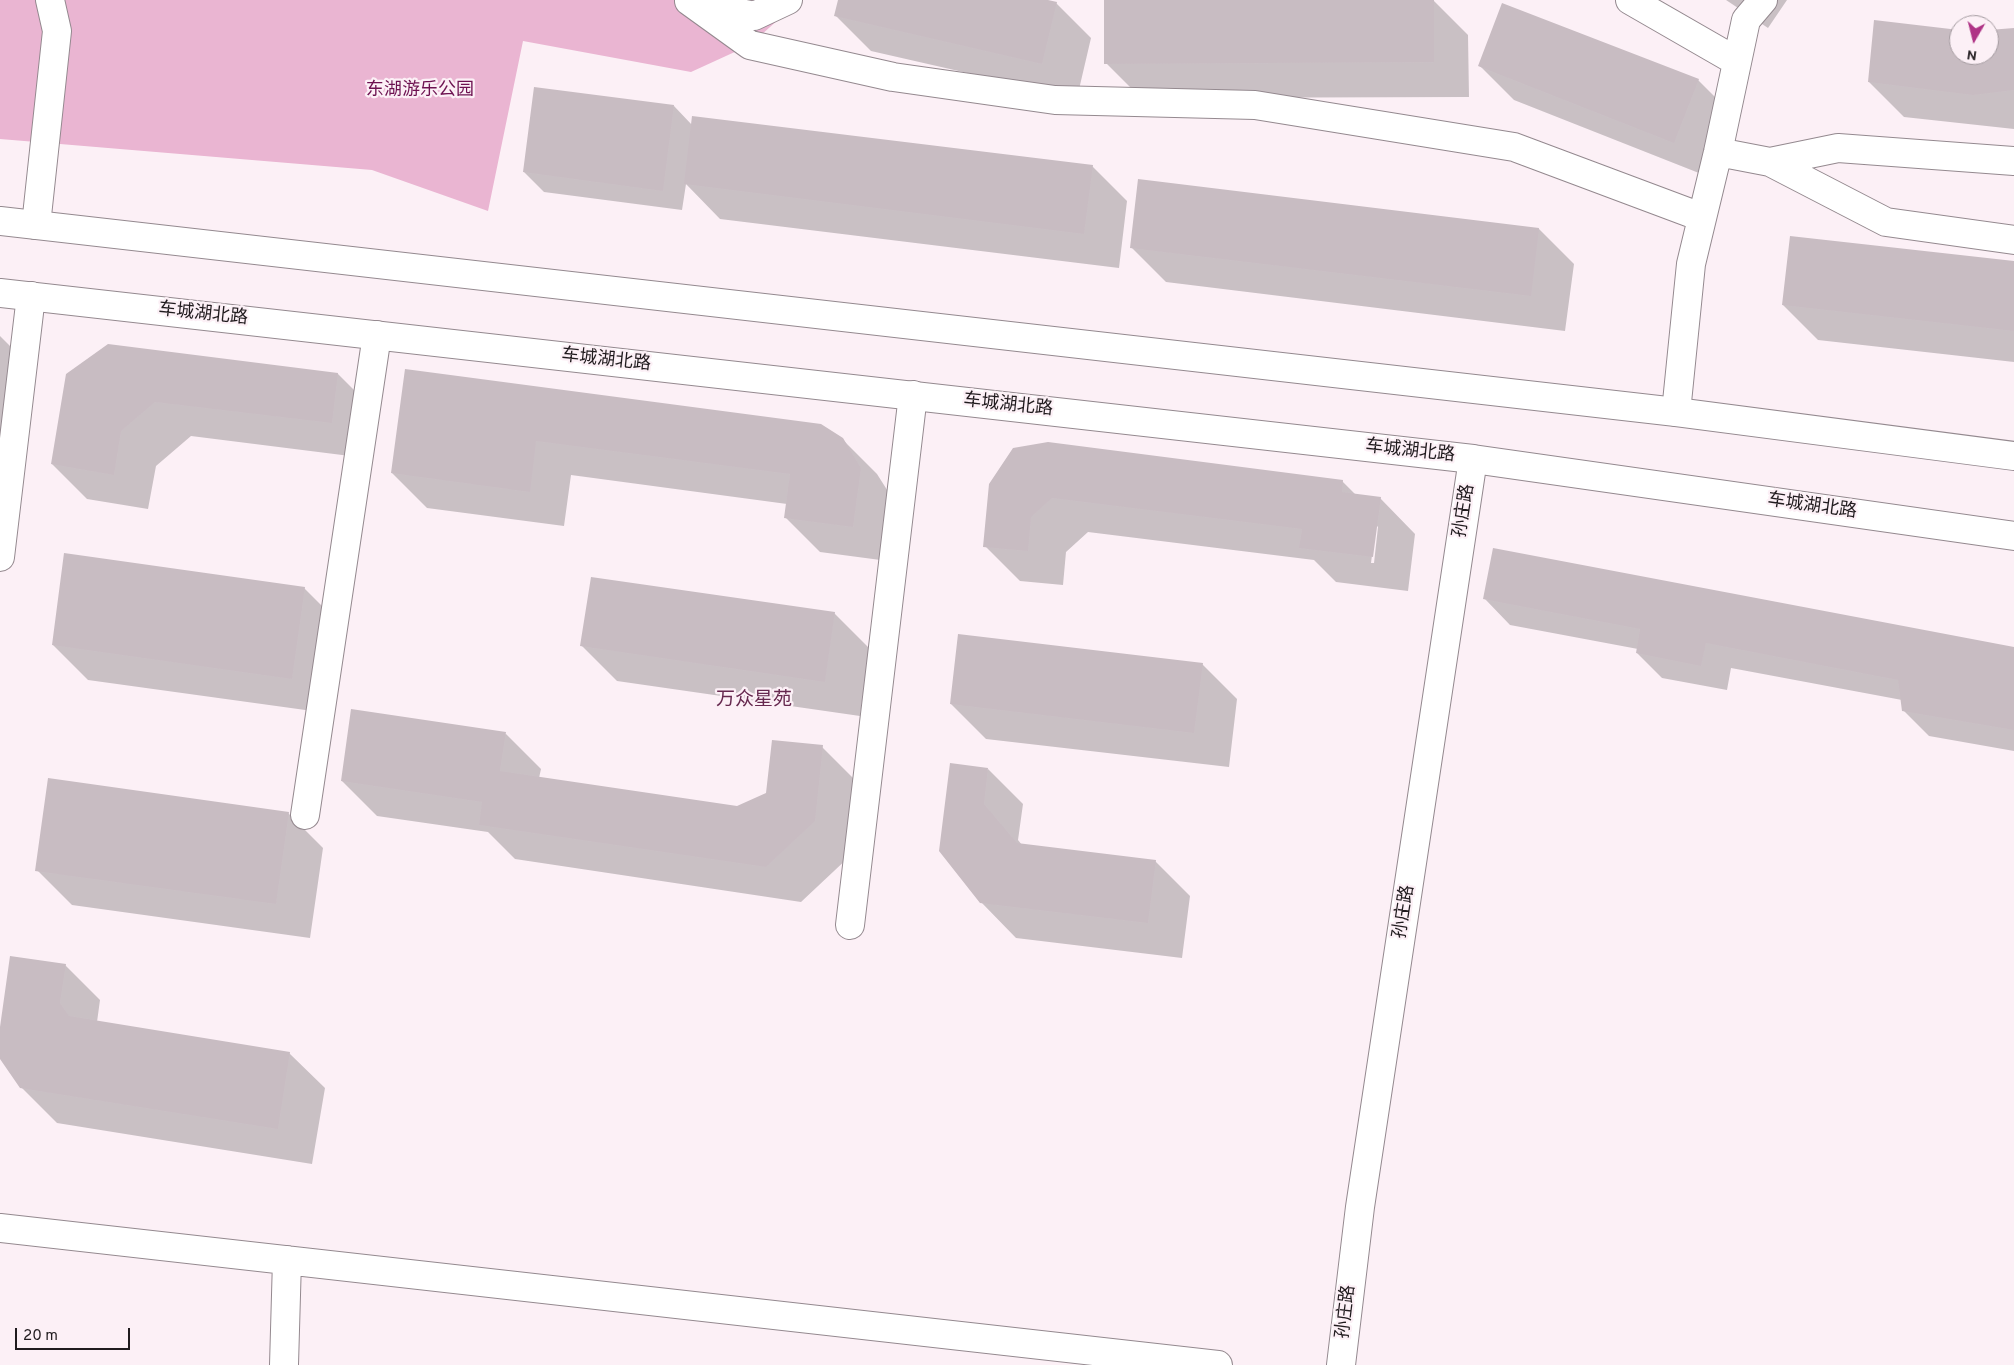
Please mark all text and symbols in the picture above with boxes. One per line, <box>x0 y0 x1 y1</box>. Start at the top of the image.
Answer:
north arrow <box>1949 15 1999 65</box>
text: N <box>1966 45 1978 63</box>
park label: 东湖游乐公园 <box>366 80 474 102</box>
street label: 车城湖北路 <box>157 300 249 330</box>
street label: 车城湖北路 <box>560 346 652 376</box>
street label: 车城湖北路 <box>962 391 1054 421</box>
street label: 车城湖北路 <box>1364 437 1456 467</box>
street label: 孙庄路 <box>1450 483 1480 539</box>
street label: 车城湖北路 <box>1766 490 1858 524</box>
district label: 万众星苑 <box>716 690 792 712</box>
street label: 孙庄路 <box>1390 884 1420 940</box>
street label: 孙庄路 <box>1333 1284 1361 1340</box>
scale bar <box>18 1318 132 1350</box>
text: 20 m <box>23 1327 58 1346</box>

